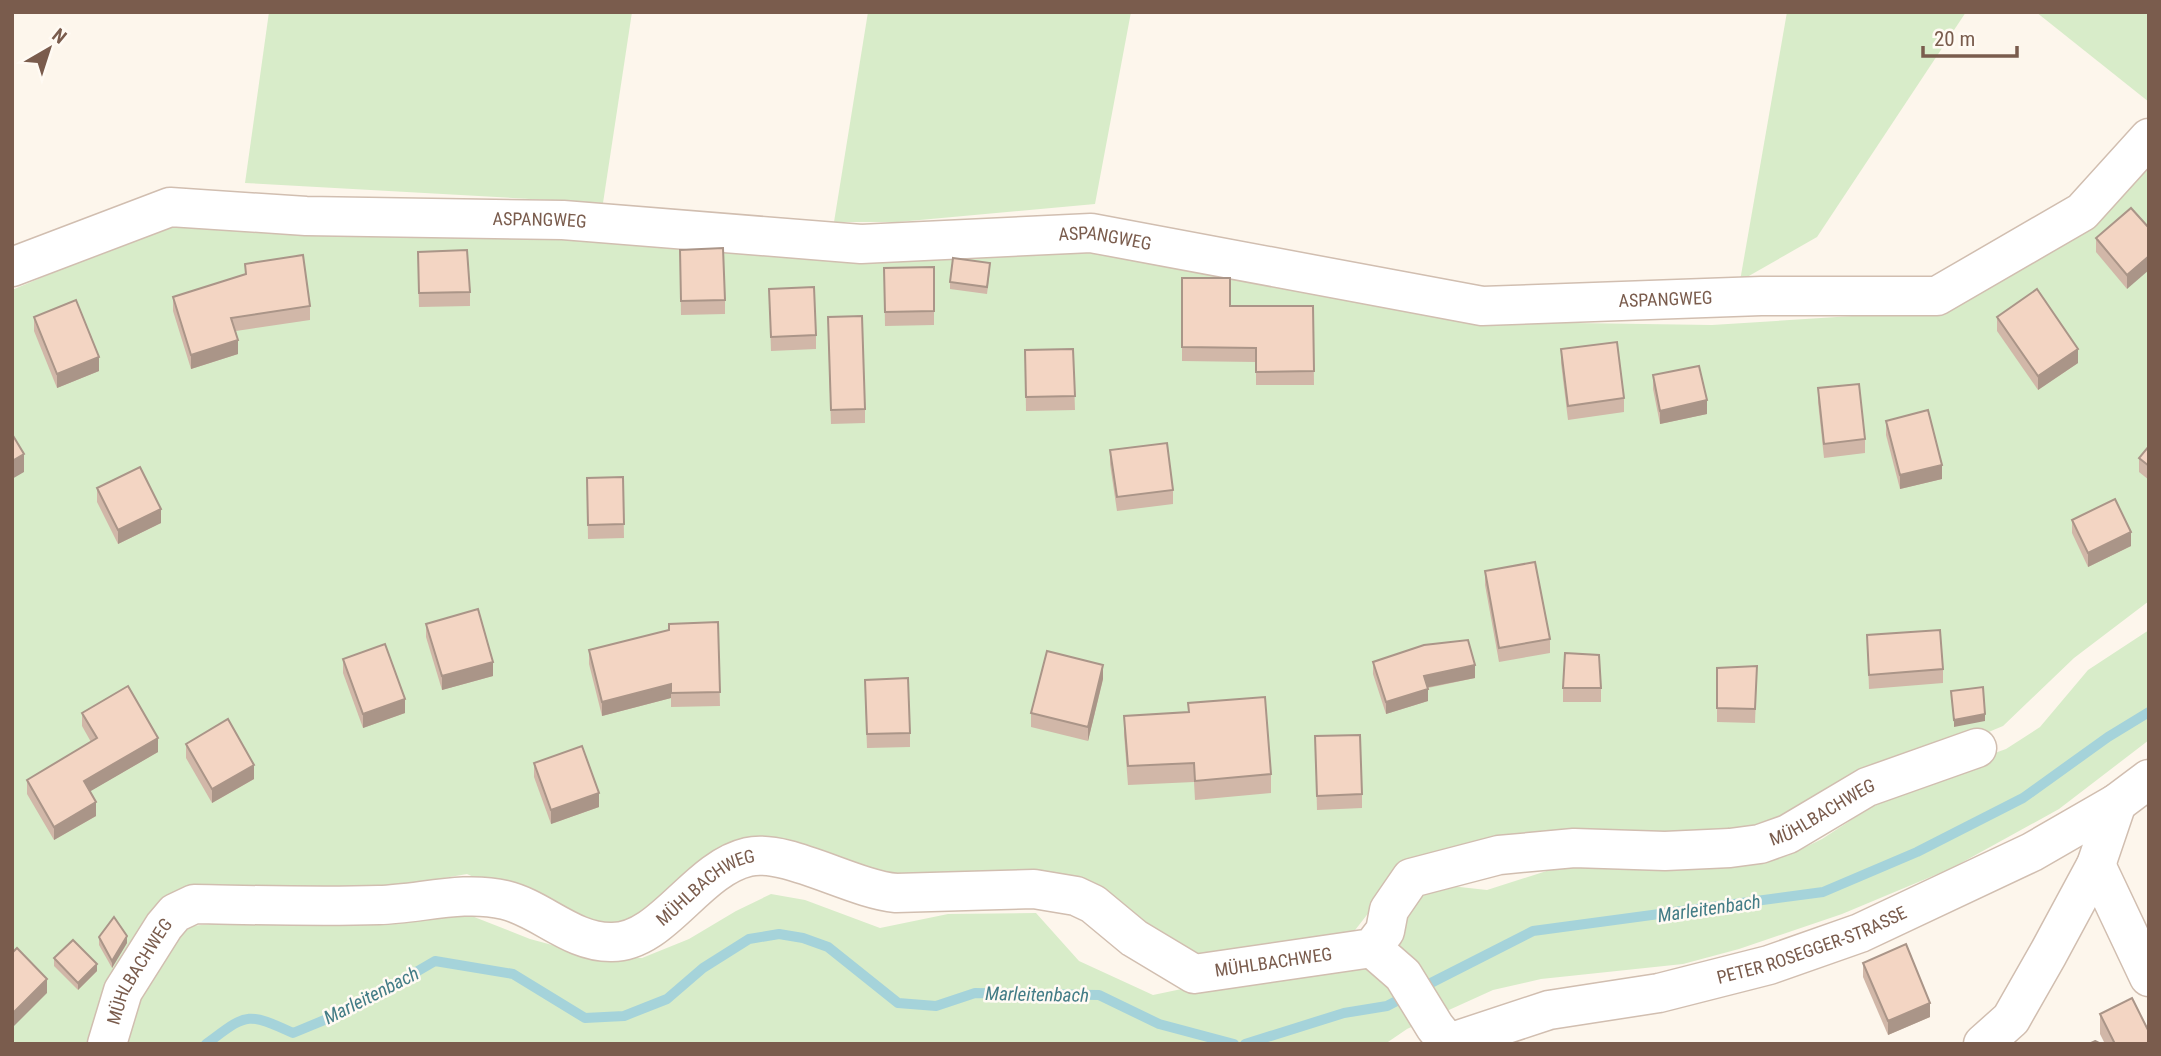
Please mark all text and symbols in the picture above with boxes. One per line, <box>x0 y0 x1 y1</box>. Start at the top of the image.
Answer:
north arrow <box>14 14 84 84</box>
scale bar <box>1923 14 2018 58</box>
text: N <box>48 24 71 49</box>
text: 20 m <box>1934 27 1975 51</box>
street label: ASPANGWEG <box>493 208 587 232</box>
street label: ASPANGWEG <box>1058 221 1153 254</box>
street label: ASPANGWEG <box>1618 287 1713 311</box>
street label: MÜHLBACHWEG <box>1767 774 1877 850</box>
street label: MÜHLBACHWEG <box>652 845 756 930</box>
water label: Marleitenbach <box>1656 890 1762 927</box>
street label: PETER ROSEGGER-STRASSE <box>1714 902 1910 988</box>
street label: MÜHLBACHWEG <box>102 914 176 1027</box>
street label: MÜHLBACHWEG <box>1213 943 1333 981</box>
water label: Marleitenbach <box>320 962 423 1029</box>
water label: Marleitenbach <box>985 982 1089 1007</box>

